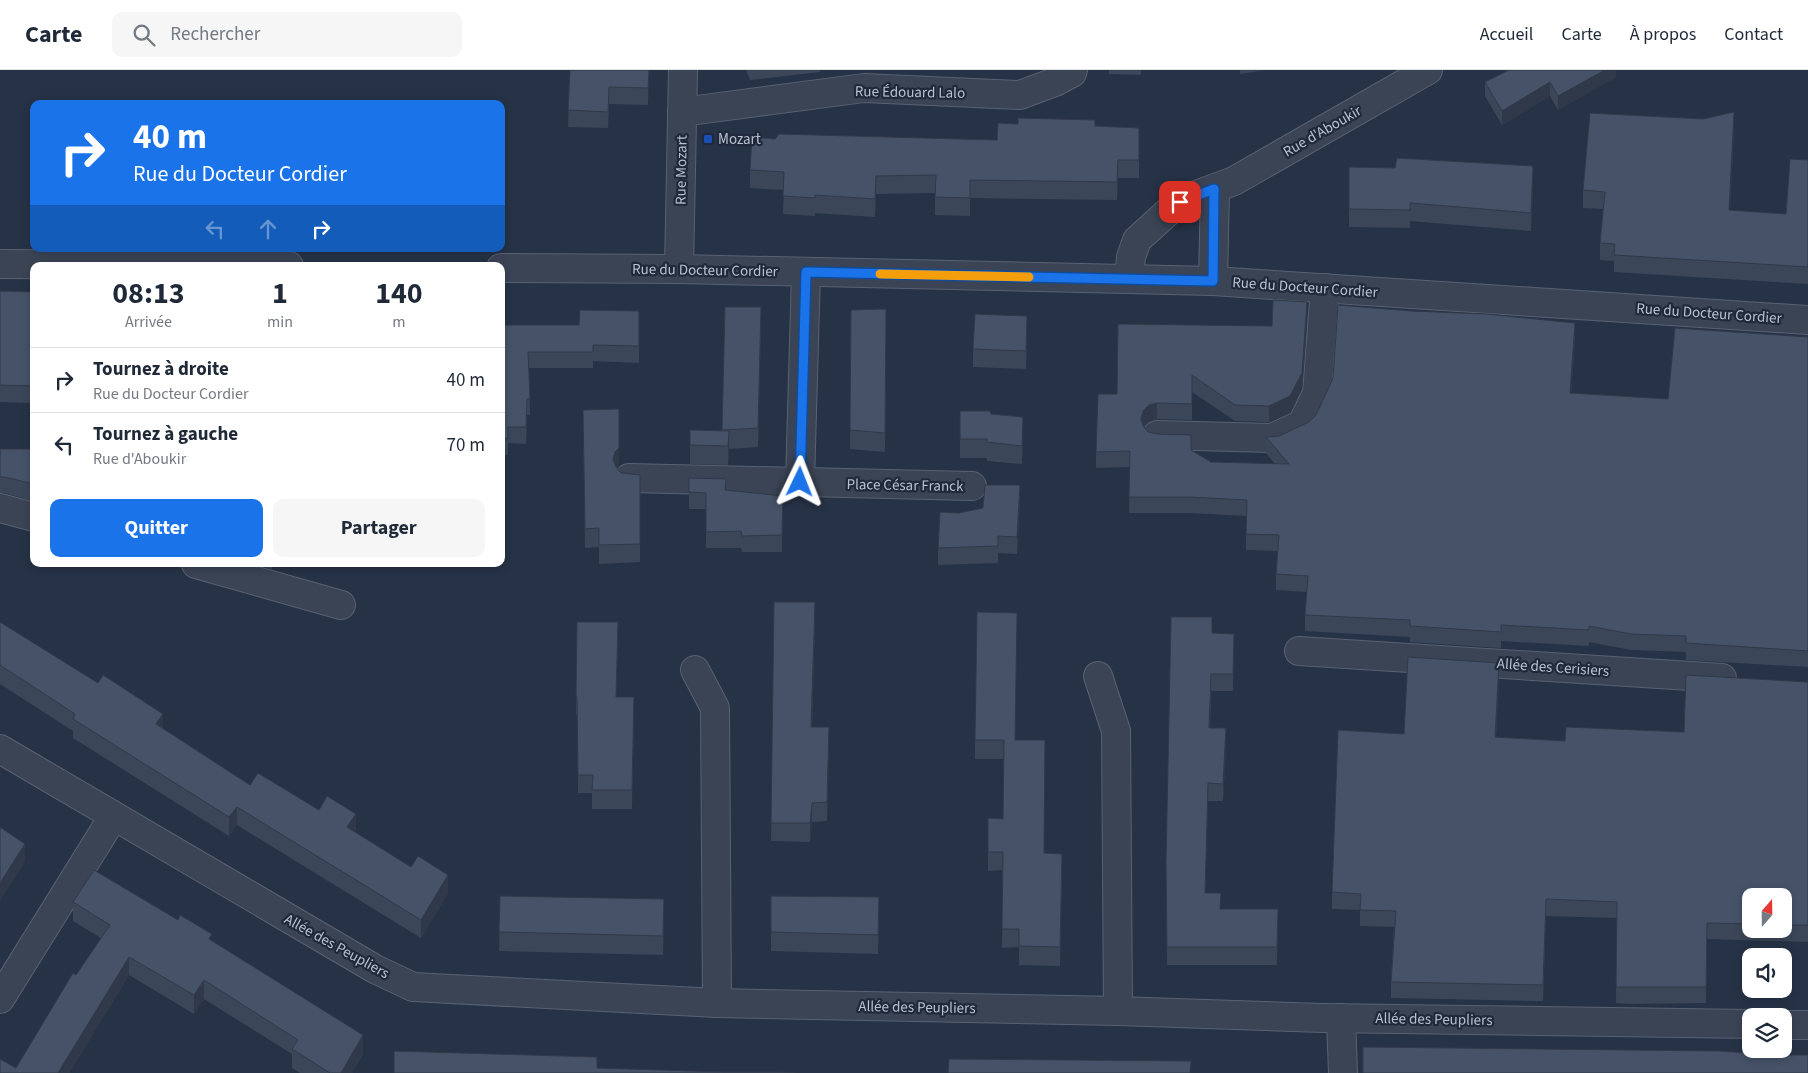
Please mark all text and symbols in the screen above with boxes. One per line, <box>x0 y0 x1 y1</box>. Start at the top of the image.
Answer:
search box <box>112 12 462 57</box>
text: Carte <box>25 17 82 52</box>
icon: search <box>130 21 158 49</box>
text: Rechercher <box>170 21 260 48</box>
text: Accueil <box>1480 22 1533 47</box>
text: Carte <box>1561 22 1602 47</box>
text: À propos <box>1630 22 1696 47</box>
text: Contact <box>1724 22 1783 47</box>
street label: Rue Édouard Lalo <box>855 81 965 104</box>
street label: Rue d'Aboukir <box>1279 100 1366 162</box>
text: 40 m <box>133 112 207 162</box>
icon: right <box>50 120 115 185</box>
place label: Mozart <box>718 129 761 150</box>
marker: Mozart <box>702 133 714 145</box>
street label: Rue Mozart <box>670 135 693 205</box>
text: Rue du Docteur Cordier <box>133 158 347 190</box>
pin <box>1159 181 1201 223</box>
icon: arrive <box>1166 188 1194 216</box>
icon: left <box>201 215 229 243</box>
icon: ahead <box>254 215 282 243</box>
icon: right <box>307 215 335 243</box>
street label: Rue du Docteur Cordier <box>632 259 779 282</box>
text: 08:13 <box>112 272 185 315</box>
text: 1 <box>272 272 288 315</box>
text: 140 <box>375 272 423 315</box>
street label: Rue du Docteur Cordier <box>1232 272 1379 303</box>
street label: Rue du Docteur Cordier <box>1636 298 1783 329</box>
text: Arrivée <box>125 311 172 333</box>
text: min <box>267 311 293 333</box>
text: m <box>392 311 406 333</box>
text: Tournez à droite <box>93 356 229 383</box>
icon: right <box>50 366 78 394</box>
text: 40 m <box>447 367 485 394</box>
text: Rue du Docteur Cordier <box>93 383 248 405</box>
text: Tournez à gauche <box>93 421 238 448</box>
icon: left <box>50 431 78 459</box>
text: 70 m <box>447 432 485 459</box>
text: Rue d'Aboukir <box>93 448 186 470</box>
position arrow <box>773 455 825 507</box>
street label: Place César Franck <box>846 474 964 497</box>
button: Quitter <box>50 499 263 557</box>
button: Partager <box>273 499 485 557</box>
street label: Allée des Cerisiers <box>1496 653 1610 682</box>
north arrow <box>1742 888 1792 938</box>
map controls <box>1742 888 1792 1058</box>
street label: Allée des Peupliers <box>280 909 393 984</box>
button: sound <box>1742 948 1792 998</box>
street label: Allée des Peupliers <box>858 996 976 1019</box>
street label: Allée des Peupliers <box>1375 1008 1493 1031</box>
button: layers <box>1742 1008 1792 1058</box>

